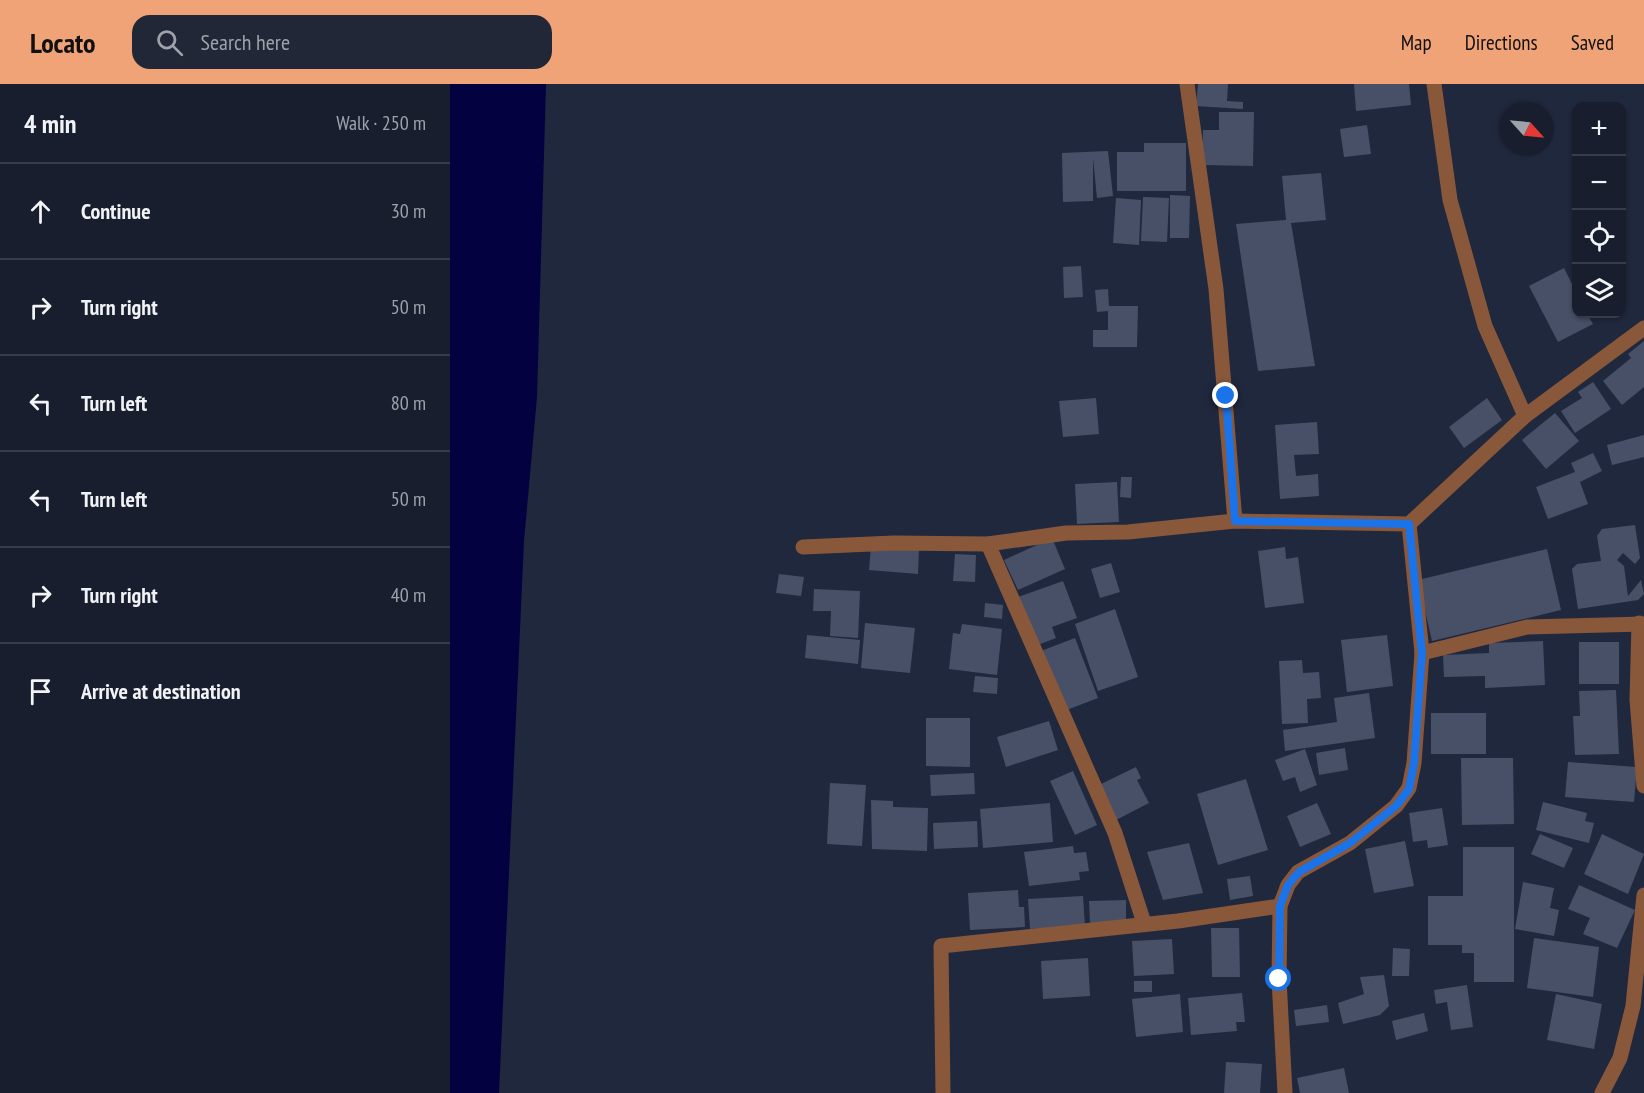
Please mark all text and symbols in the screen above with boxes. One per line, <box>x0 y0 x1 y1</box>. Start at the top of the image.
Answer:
search box <box>132 15 552 69</box>
text: Locato <box>30 24 96 61</box>
icon: search <box>153 26 186 59</box>
text: Search here <box>201 28 290 56</box>
text: Map <box>1401 29 1432 56</box>
text: Directions <box>1465 29 1538 56</box>
text: Saved <box>1571 29 1614 56</box>
north arrow <box>1500 102 1554 156</box>
map controls <box>1572 102 1626 318</box>
button: + <box>1572 102 1626 156</box>
text: 4 min <box>24 107 77 140</box>
text: Walk · 250 m <box>336 110 426 136</box>
button: − <box>1572 156 1626 210</box>
icon: ahead <box>24 195 57 228</box>
text: Continue <box>81 197 151 225</box>
text: 30 m <box>391 198 426 224</box>
button: locate <box>1572 210 1626 264</box>
button: layers <box>1572 264 1626 318</box>
icon: right <box>24 291 57 324</box>
text: Turn right <box>81 293 158 321</box>
text: 50 m <box>391 294 426 320</box>
route end <box>1212 382 1238 408</box>
icon: left <box>24 387 57 420</box>
text: Turn left <box>81 389 147 417</box>
text: 80 m <box>391 390 426 416</box>
icon: left <box>24 483 57 516</box>
text: Turn left <box>81 485 147 513</box>
text: 50 m <box>391 486 426 512</box>
icon: right <box>24 579 57 612</box>
text: Turn right <box>81 581 158 609</box>
text: 40 m <box>391 582 426 608</box>
icon: arrive <box>24 675 57 708</box>
text: Arrive at destination <box>81 677 241 705</box>
route start <box>1265 965 1291 991</box>

